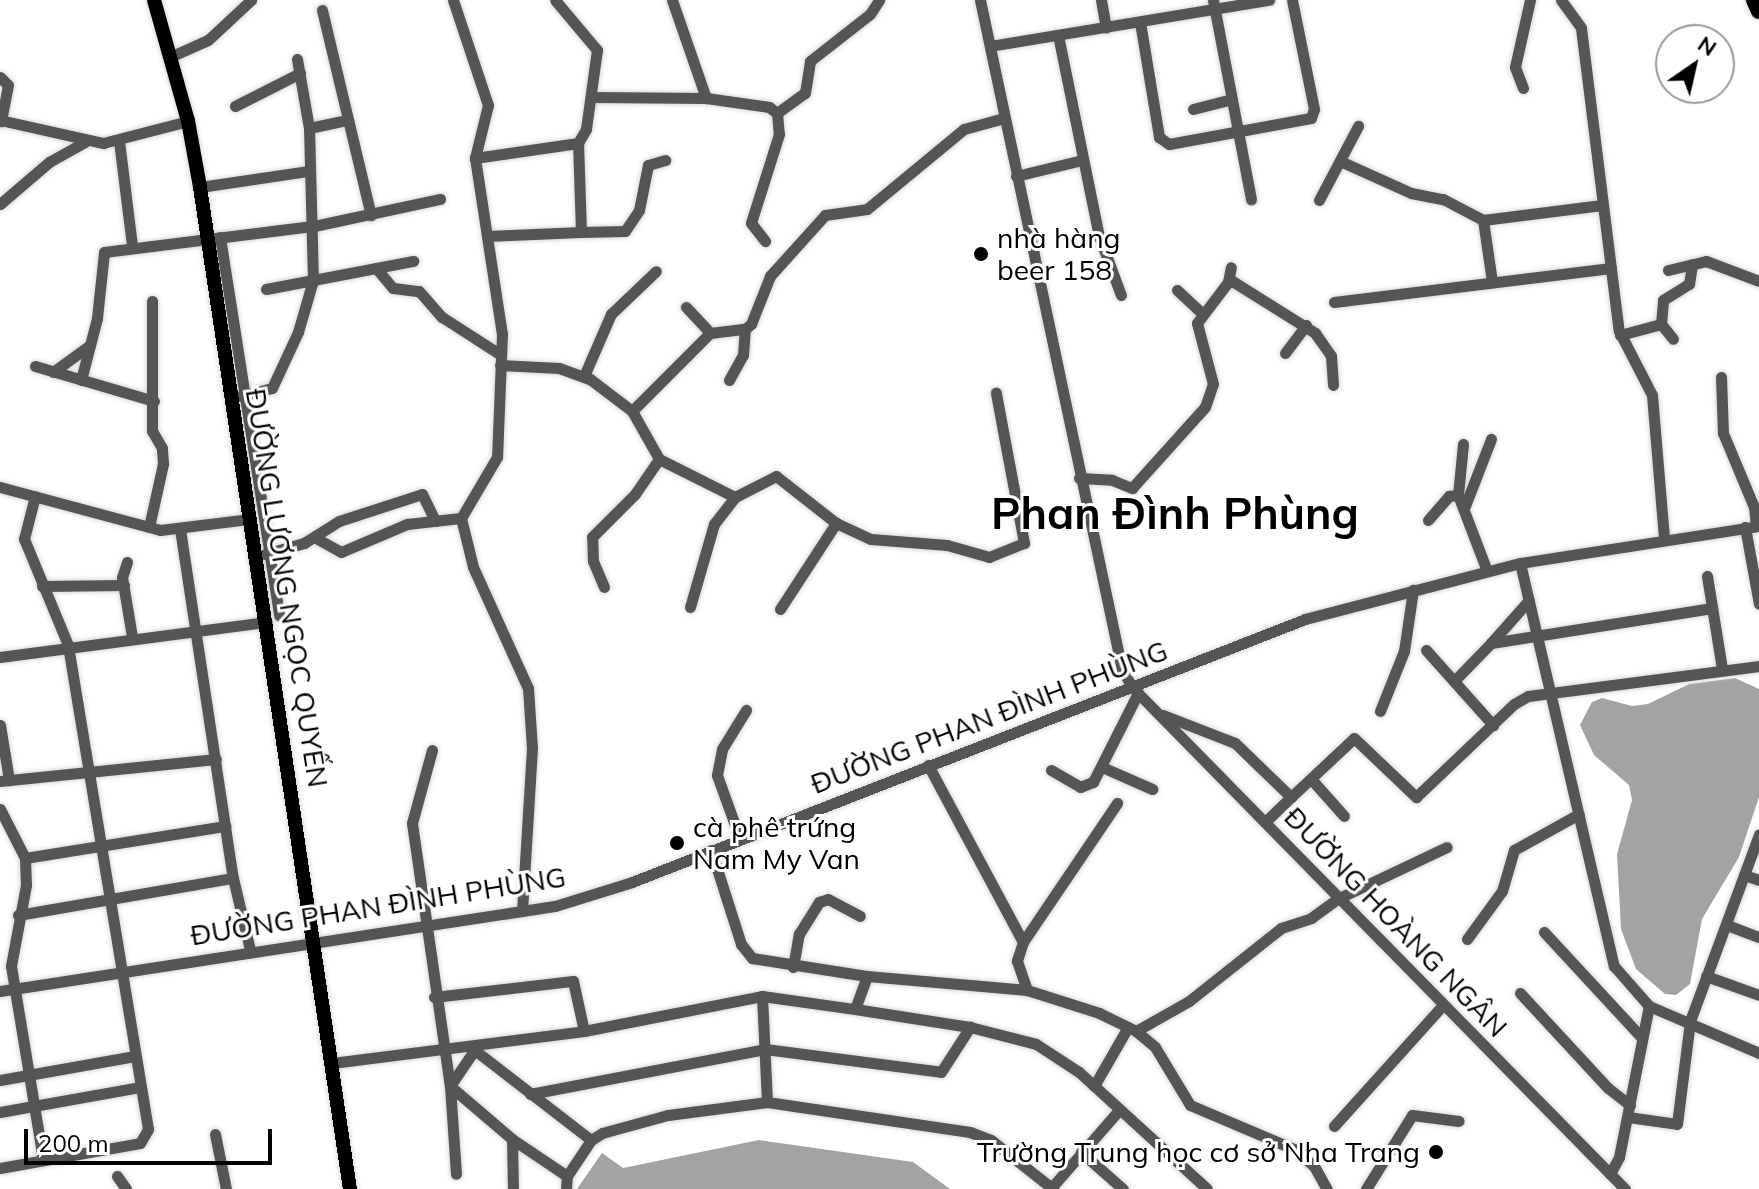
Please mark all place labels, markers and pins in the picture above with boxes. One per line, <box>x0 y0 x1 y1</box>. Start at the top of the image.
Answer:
place label: nhà hàng beer 158 <box>997 221 1120 287</box>
marker: nhà hàng beer 158 <box>972 245 990 263</box>
place label: cà phê trứng Nam My Van <box>693 810 860 876</box>
marker: cà phê trứng Nam My Van <box>668 834 686 852</box>
place label: Trường Trung học cơ sở Nha Trang <box>977 1135 1420 1169</box>
marker: Trường Trung học cơ sở Nha Trang <box>1427 1143 1445 1161</box>

